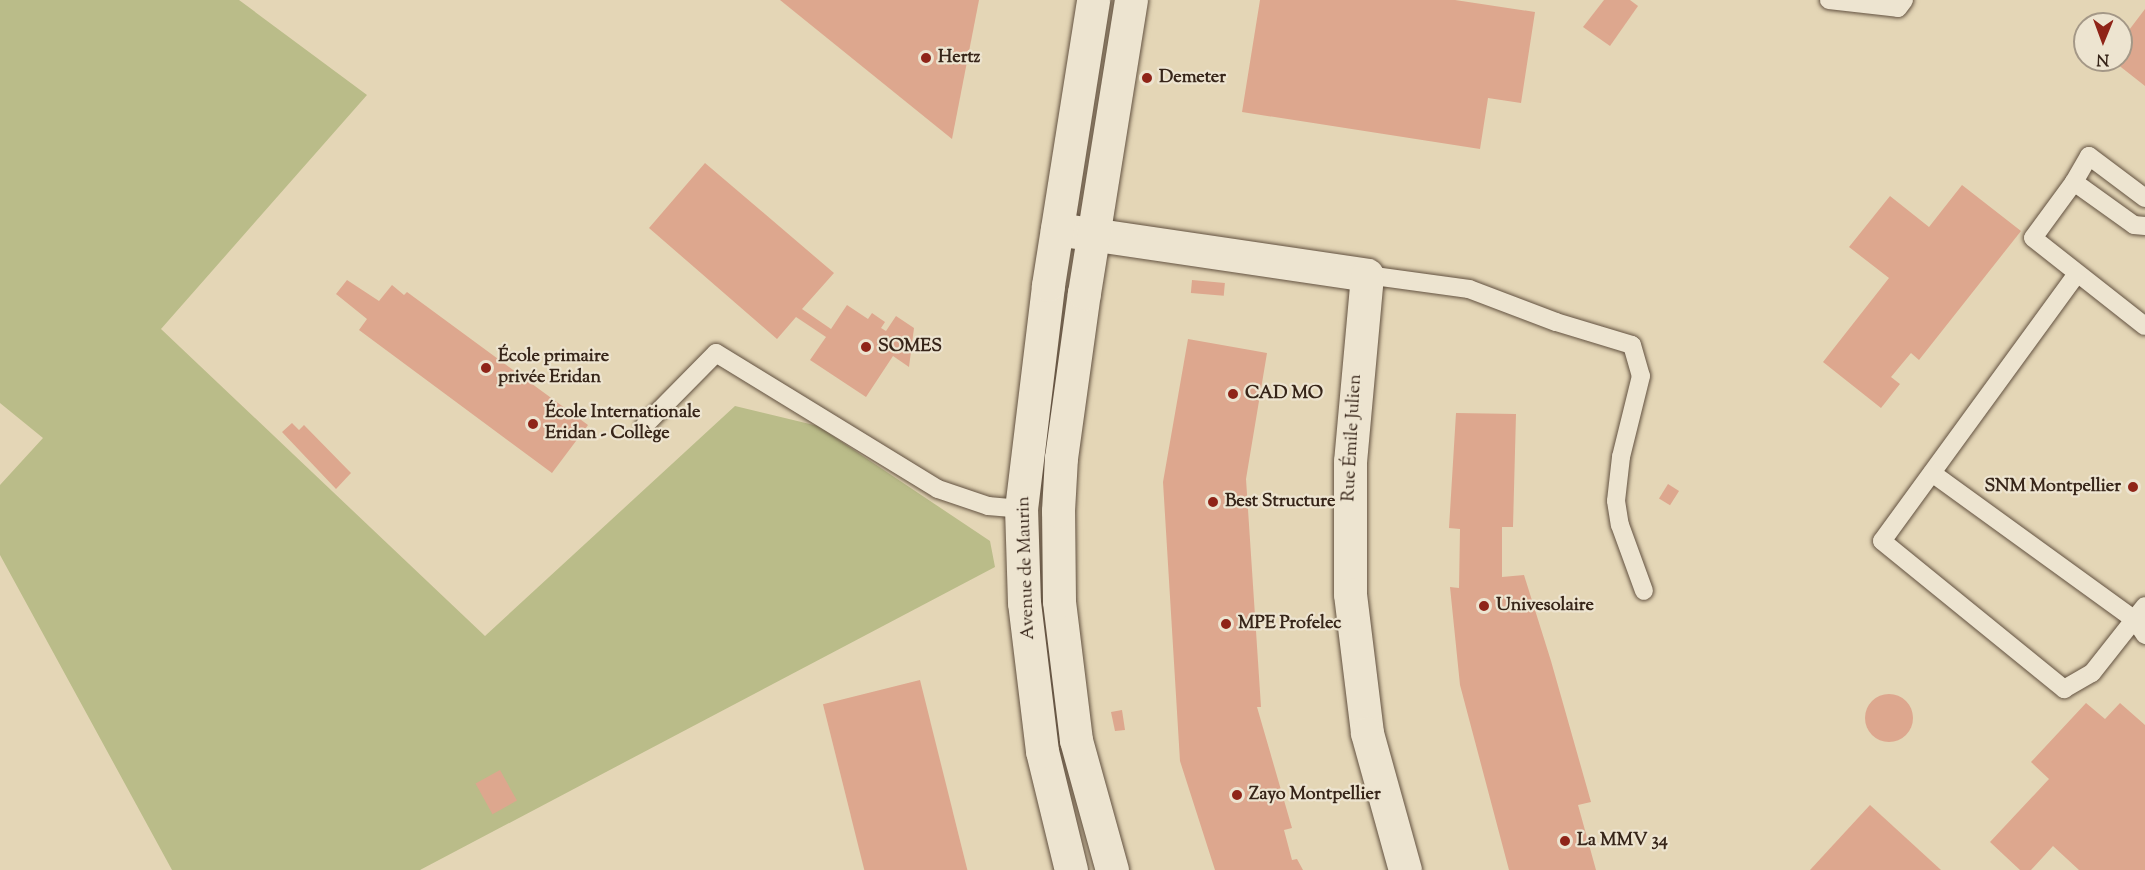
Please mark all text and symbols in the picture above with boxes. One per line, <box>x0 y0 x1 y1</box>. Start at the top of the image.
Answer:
north arrow <box>2073 12 2133 72</box>
place label: Hertz <box>938 47 980 69</box>
text: N <box>2096 47 2109 70</box>
marker: Hertz <box>919 51 933 65</box>
place label: Demeter <box>1159 67 1226 89</box>
marker: Demeter <box>1140 71 1154 85</box>
place label: SOMES <box>878 336 942 358</box>
marker: SOMES <box>859 340 873 354</box>
place label: École primaire privée Eridan <box>498 347 609 389</box>
marker: École primaire privée Eridan <box>479 361 493 375</box>
street label: Rue Émile Julien <box>1339 374 1367 502</box>
place label: CAD MO <box>1245 383 1323 405</box>
marker: CAD MO <box>1226 387 1240 401</box>
place label: École Internationale Eridan - Collège <box>545 403 700 446</box>
marker: École Internationale Eridan - Collège <box>526 417 540 431</box>
place label: SNM Montpellier <box>1985 476 2121 498</box>
marker: SNM Montpellier <box>2126 480 2140 494</box>
place label: Best Structure <box>1225 491 1336 513</box>
marker: Best Structure <box>1206 495 1220 509</box>
street label: Avenue de Maurin <box>1014 496 1040 640</box>
place label: Univesolaire <box>1496 595 1594 617</box>
marker: Univesolaire <box>1477 599 1491 613</box>
place label: MPE Profelec <box>1238 613 1341 635</box>
marker: MPE Profelec <box>1219 617 1233 631</box>
place label: Zayo Montpellier <box>1249 784 1381 806</box>
marker: Zayo Montpellier <box>1230 788 1244 802</box>
place label: La MMV 34 <box>1577 830 1668 852</box>
marker: La MMV 34 <box>1558 834 1572 848</box>

